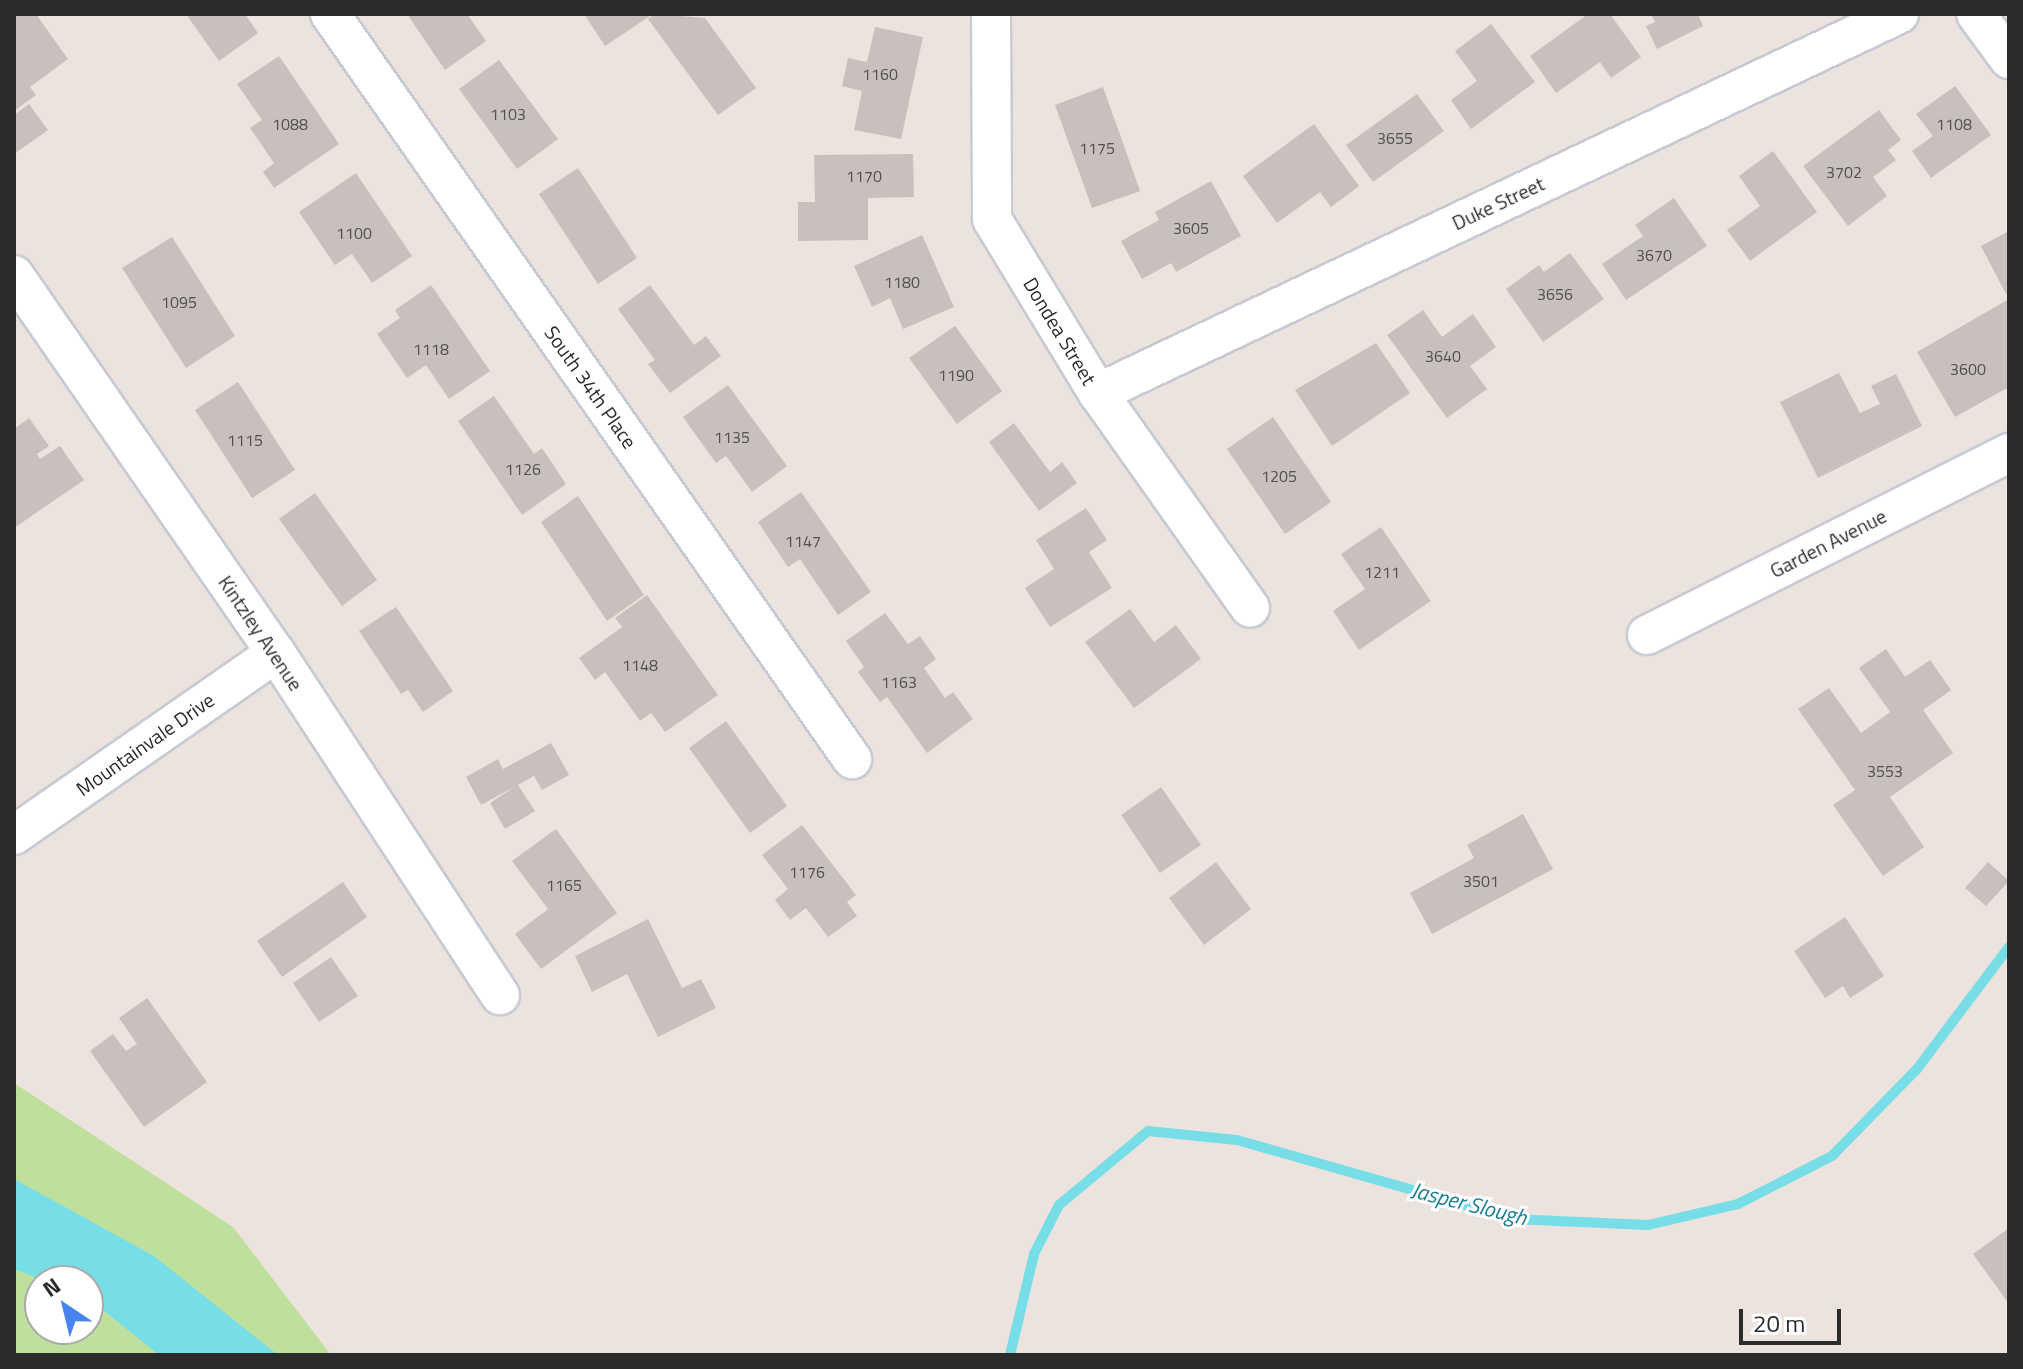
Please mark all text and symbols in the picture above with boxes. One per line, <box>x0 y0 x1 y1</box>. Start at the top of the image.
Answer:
house number: 1160 <box>862 64 898 84</box>
house number: 1103 <box>490 104 526 124</box>
house number: 1088 <box>272 114 308 134</box>
house number: 1108 <box>1936 114 1972 134</box>
house number: 3655 <box>1377 128 1413 148</box>
house number: 1175 <box>1079 138 1115 158</box>
house number: 3702 <box>1826 162 1862 182</box>
house number: 1170 <box>846 166 882 186</box>
street label: Duke Street <box>1448 171 1548 235</box>
house number: 3605 <box>1173 218 1209 238</box>
house number: 1100 <box>336 223 372 243</box>
house number: 3670 <box>1636 245 1672 265</box>
house number: 1180 <box>884 272 920 292</box>
street label: Dondea Street <box>1019 273 1101 389</box>
house number: 3656 <box>1537 284 1573 304</box>
house number: 1095 <box>161 292 197 312</box>
street label: South 34th Place <box>540 321 642 453</box>
house number: 1118 <box>413 339 449 359</box>
house number: 3640 <box>1425 346 1461 366</box>
house number: 3600 <box>1950 359 1986 379</box>
house number: 1190 <box>938 365 974 385</box>
house number: 1135 <box>714 427 750 447</box>
house number: 1115 <box>227 430 263 450</box>
house number: 1126 <box>505 459 541 479</box>
house number: 1205 <box>1261 466 1297 486</box>
street label: Garden Avenue <box>1766 503 1890 583</box>
house number: 1147 <box>785 531 821 551</box>
house number: 1211 <box>1364 562 1400 582</box>
street label: Kintzley Avenue <box>214 571 308 695</box>
house number: 1148 <box>622 655 658 675</box>
house number: 1163 <box>881 672 917 692</box>
street label: Mountainvale Drive <box>71 687 219 801</box>
house number: 3553 <box>1867 761 1903 781</box>
house number: 1176 <box>789 862 825 882</box>
house number: 3501 <box>1463 871 1499 891</box>
house number: 1165 <box>546 875 582 895</box>
water label: Jasper Slough <box>1409 1177 1529 1231</box>
north arrow <box>24 1265 104 1345</box>
text: N <box>35 1269 67 1305</box>
scale bar <box>1743 1293 1845 1343</box>
text: 20 m <box>1753 1305 1805 1341</box>

